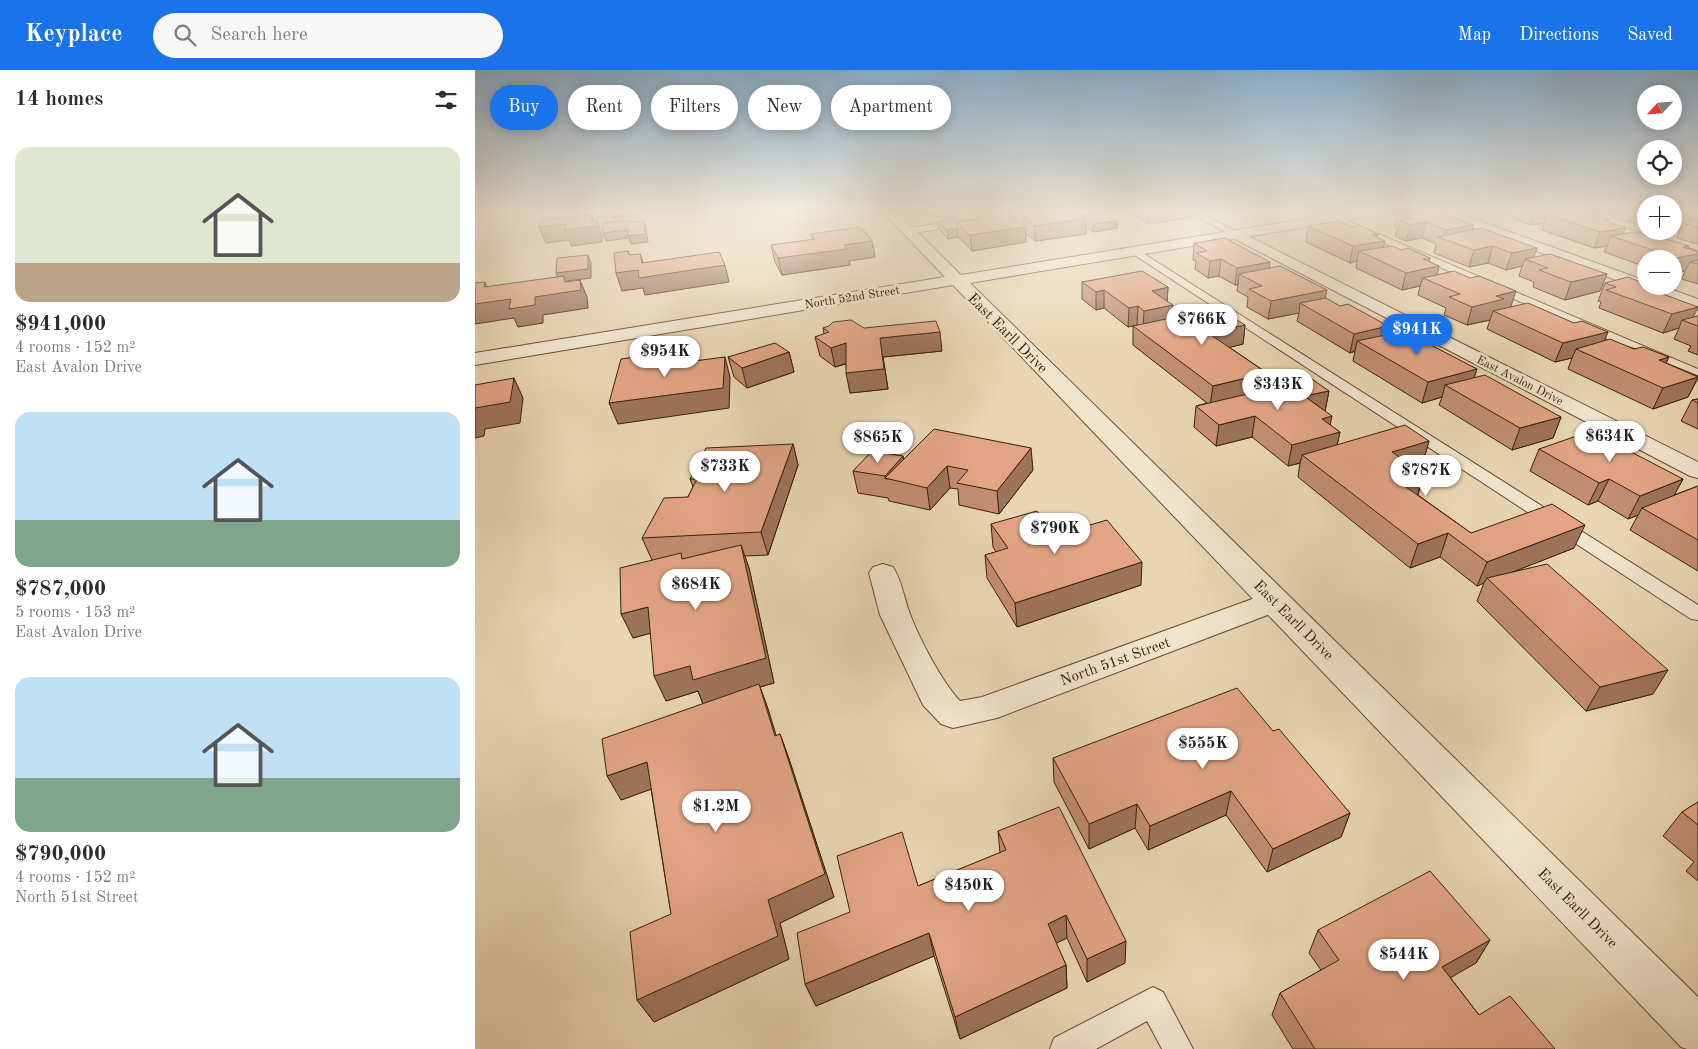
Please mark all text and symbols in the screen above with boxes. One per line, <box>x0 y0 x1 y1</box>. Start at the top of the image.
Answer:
search box <box>153 13 503 58</box>
icon: search <box>171 21 199 49</box>
text: Keyplace <box>25 23 123 47</box>
text: Search here <box>211 26 308 45</box>
text: Map <box>1458 26 1491 44</box>
text: Directions <box>1519 26 1599 44</box>
text: Saved <box>1627 26 1673 44</box>
chip: Buy <box>490 85 558 130</box>
chip: Rent <box>568 85 641 130</box>
chip: Filters <box>651 85 738 130</box>
chip: New <box>748 85 821 130</box>
chip: Apartment <box>831 85 951 130</box>
north arrow <box>1637 85 1683 130</box>
map controls <box>1637 85 1682 295</box>
icon: filters <box>432 86 460 114</box>
text: 14 homes <box>15 89 103 110</box>
button: locate <box>1637 140 1682 185</box>
icon: home <box>193 180 283 270</box>
button: + <box>1637 195 1682 240</box>
button: − <box>1637 250 1682 295</box>
street label: North 52nd Street <box>804 284 901 311</box>
street label: East Earll Drive <box>964 291 1050 377</box>
pin: $766K <box>1167 304 1237 346</box>
text: $766K <box>1177 312 1227 328</box>
text: $941,000 <box>15 314 106 335</box>
pin: $941K <box>1382 314 1452 356</box>
text: $941K <box>1392 322 1442 338</box>
pin: $954K <box>630 336 700 378</box>
text: 4 rooms · 152 m² <box>15 340 135 356</box>
text: $954K <box>640 344 690 360</box>
street label: East Avalon Drive <box>1474 354 1565 408</box>
text: East Avalon Drive <box>15 360 142 376</box>
pin: $343K <box>1243 368 1313 411</box>
text: $343K <box>1253 377 1303 393</box>
pin: $634K <box>1575 420 1645 463</box>
pin: $865K <box>843 422 913 464</box>
text: $634K <box>1585 429 1635 445</box>
text: $865K <box>853 430 903 446</box>
icon: home <box>193 445 283 535</box>
pin: $733K <box>690 450 760 493</box>
pin: $787K <box>1391 454 1461 497</box>
text: $733K <box>700 459 750 475</box>
text: $787K <box>1401 463 1451 479</box>
pin: $790K <box>1020 512 1090 555</box>
text: $790K <box>1030 521 1080 537</box>
pin: $684K <box>661 568 731 611</box>
text: $684K <box>671 577 721 593</box>
street label: East Earll Drive <box>1250 578 1336 664</box>
text: $787,000 <box>15 579 106 600</box>
text: 5 rooms · 153 m² <box>15 605 135 621</box>
text: East Avalon Drive <box>15 625 142 641</box>
street label: North 51st Street <box>1059 636 1173 689</box>
icon: home <box>193 710 283 800</box>
pin: $555K <box>1168 728 1238 770</box>
text: $555K <box>1178 736 1228 752</box>
pin: $1.2M <box>681 790 751 833</box>
text: $1.2M <box>693 799 739 815</box>
text: $790,000 <box>15 844 106 865</box>
street label: East Earll Drive <box>1534 866 1620 952</box>
text: 4 rooms · 152 m² <box>15 870 135 886</box>
pin: $450K <box>934 870 1004 912</box>
text: $450K <box>944 878 994 894</box>
text: North 51st Street <box>15 890 139 906</box>
pin: $544K <box>1369 938 1439 981</box>
text: $544K <box>1379 947 1429 963</box>

